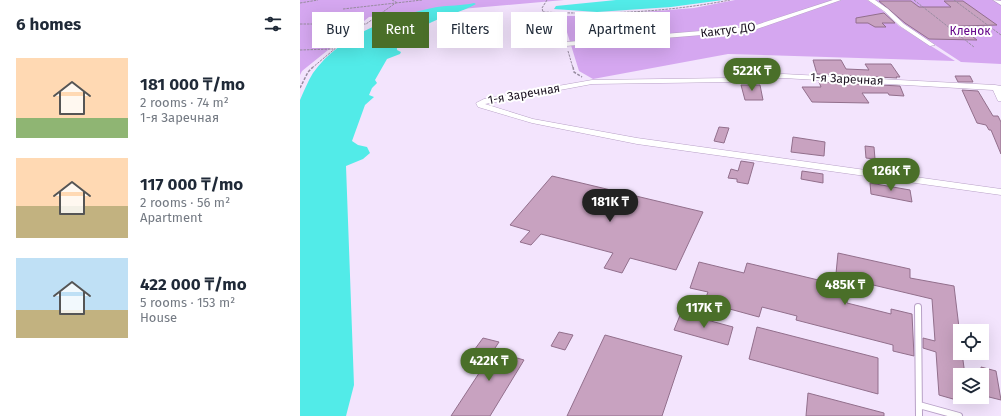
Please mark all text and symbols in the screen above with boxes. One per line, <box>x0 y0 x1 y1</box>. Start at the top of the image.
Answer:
chip: Buy <box>312 12 364 48</box>
chip: Rent <box>372 12 429 48</box>
chip: Filters <box>437 12 503 48</box>
chip: New <box>511 12 567 48</box>
chip: Apartment <box>575 12 670 48</box>
icon: filters <box>262 13 284 35</box>
text: 6 homes <box>16 14 81 35</box>
street label: Кактус ДО <box>700 20 756 40</box>
park label: Кленок <box>950 24 991 38</box>
pin: 522K ₸ <box>719 58 785 92</box>
text: 522K ₸ <box>733 63 771 78</box>
street label: 1-я Заречная <box>810 70 884 88</box>
icon: home <box>48 74 96 122</box>
text: 181 000 ₸/mo <box>140 74 245 95</box>
street label: 1-я Заречная <box>487 81 561 107</box>
text: 2 rooms · 74 m² <box>140 95 229 110</box>
text: 1-я Заречная <box>140 110 219 125</box>
pin: 126K ₸ <box>858 158 924 192</box>
text: 126K ₸ <box>872 163 910 178</box>
icon: home <box>48 174 96 222</box>
text: 117 000 ₸/mo <box>140 174 243 195</box>
pin: 181K ₸ <box>577 189 643 223</box>
text: 181K ₸ <box>591 194 629 209</box>
text: 2 rooms · 56 m² <box>140 195 230 210</box>
text: Apartment <box>140 210 202 225</box>
pin: 485K ₸ <box>812 272 878 306</box>
icon: home <box>48 274 96 322</box>
text: 422 000 ₸/mo <box>140 274 247 295</box>
text: 485K ₸ <box>825 277 865 292</box>
text: 5 rooms · 153 m² <box>140 295 235 310</box>
pin: 117K ₸ <box>671 295 737 329</box>
text: 117K ₸ <box>686 300 722 315</box>
text: House <box>140 310 177 325</box>
map controls <box>953 324 989 404</box>
button: locate <box>953 324 989 360</box>
pin: 422K ₸ <box>456 348 522 382</box>
text: 422K ₸ <box>470 353 508 368</box>
button: layers <box>953 368 989 404</box>

